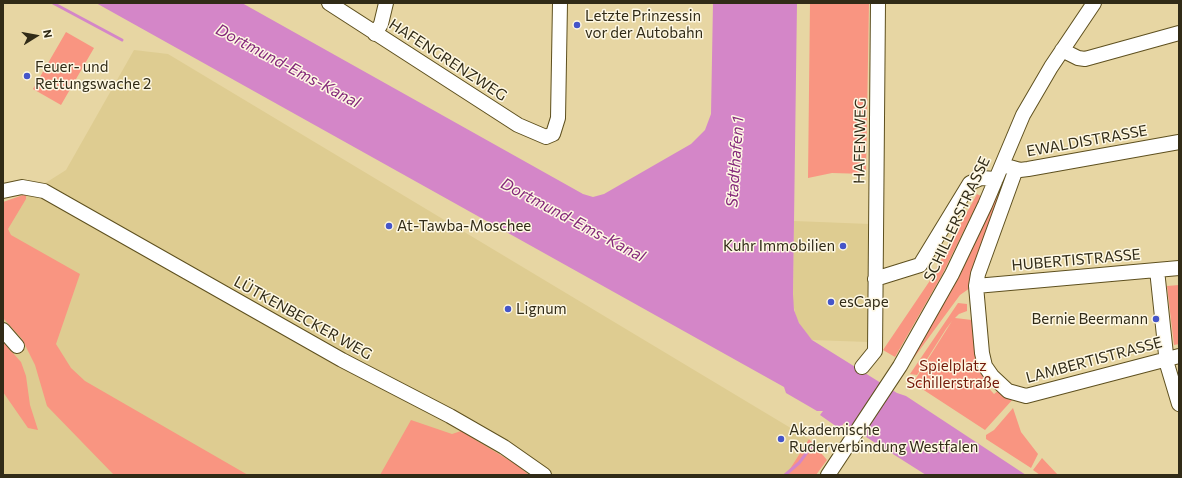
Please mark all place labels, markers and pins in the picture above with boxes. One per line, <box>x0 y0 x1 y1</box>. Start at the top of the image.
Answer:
place label: Letzte Prinzessin vor der Autobahn <box>585 7 703 42</box>
marker: Letzte Prinzessin vor der Autobahn <box>572 20 582 30</box>
place label: Feuer- und Rettungswache 2 <box>35 58 151 93</box>
marker: Feuer- und Rettungswache 2 <box>22 71 32 81</box>
place label: At-Tawba-Moschee <box>397 217 531 235</box>
marker: At-Tawba-Moschee <box>384 221 394 231</box>
place label: Kuhr Immobilien <box>723 237 835 255</box>
marker: Kuhr Immobilien <box>838 241 848 251</box>
place label: esCape <box>839 293 889 311</box>
marker: esCape <box>826 297 836 307</box>
place label: Lignum <box>516 300 567 318</box>
marker: Lignum <box>503 304 513 314</box>
place label: Bernie Beermann <box>1032 310 1148 328</box>
marker: Bernie Beermann <box>1151 314 1161 324</box>
place label: Akademische Ruderverbindung Westfalen <box>789 421 978 456</box>
marker: Akademische Ruderverbindung Westfalen <box>776 434 786 444</box>

